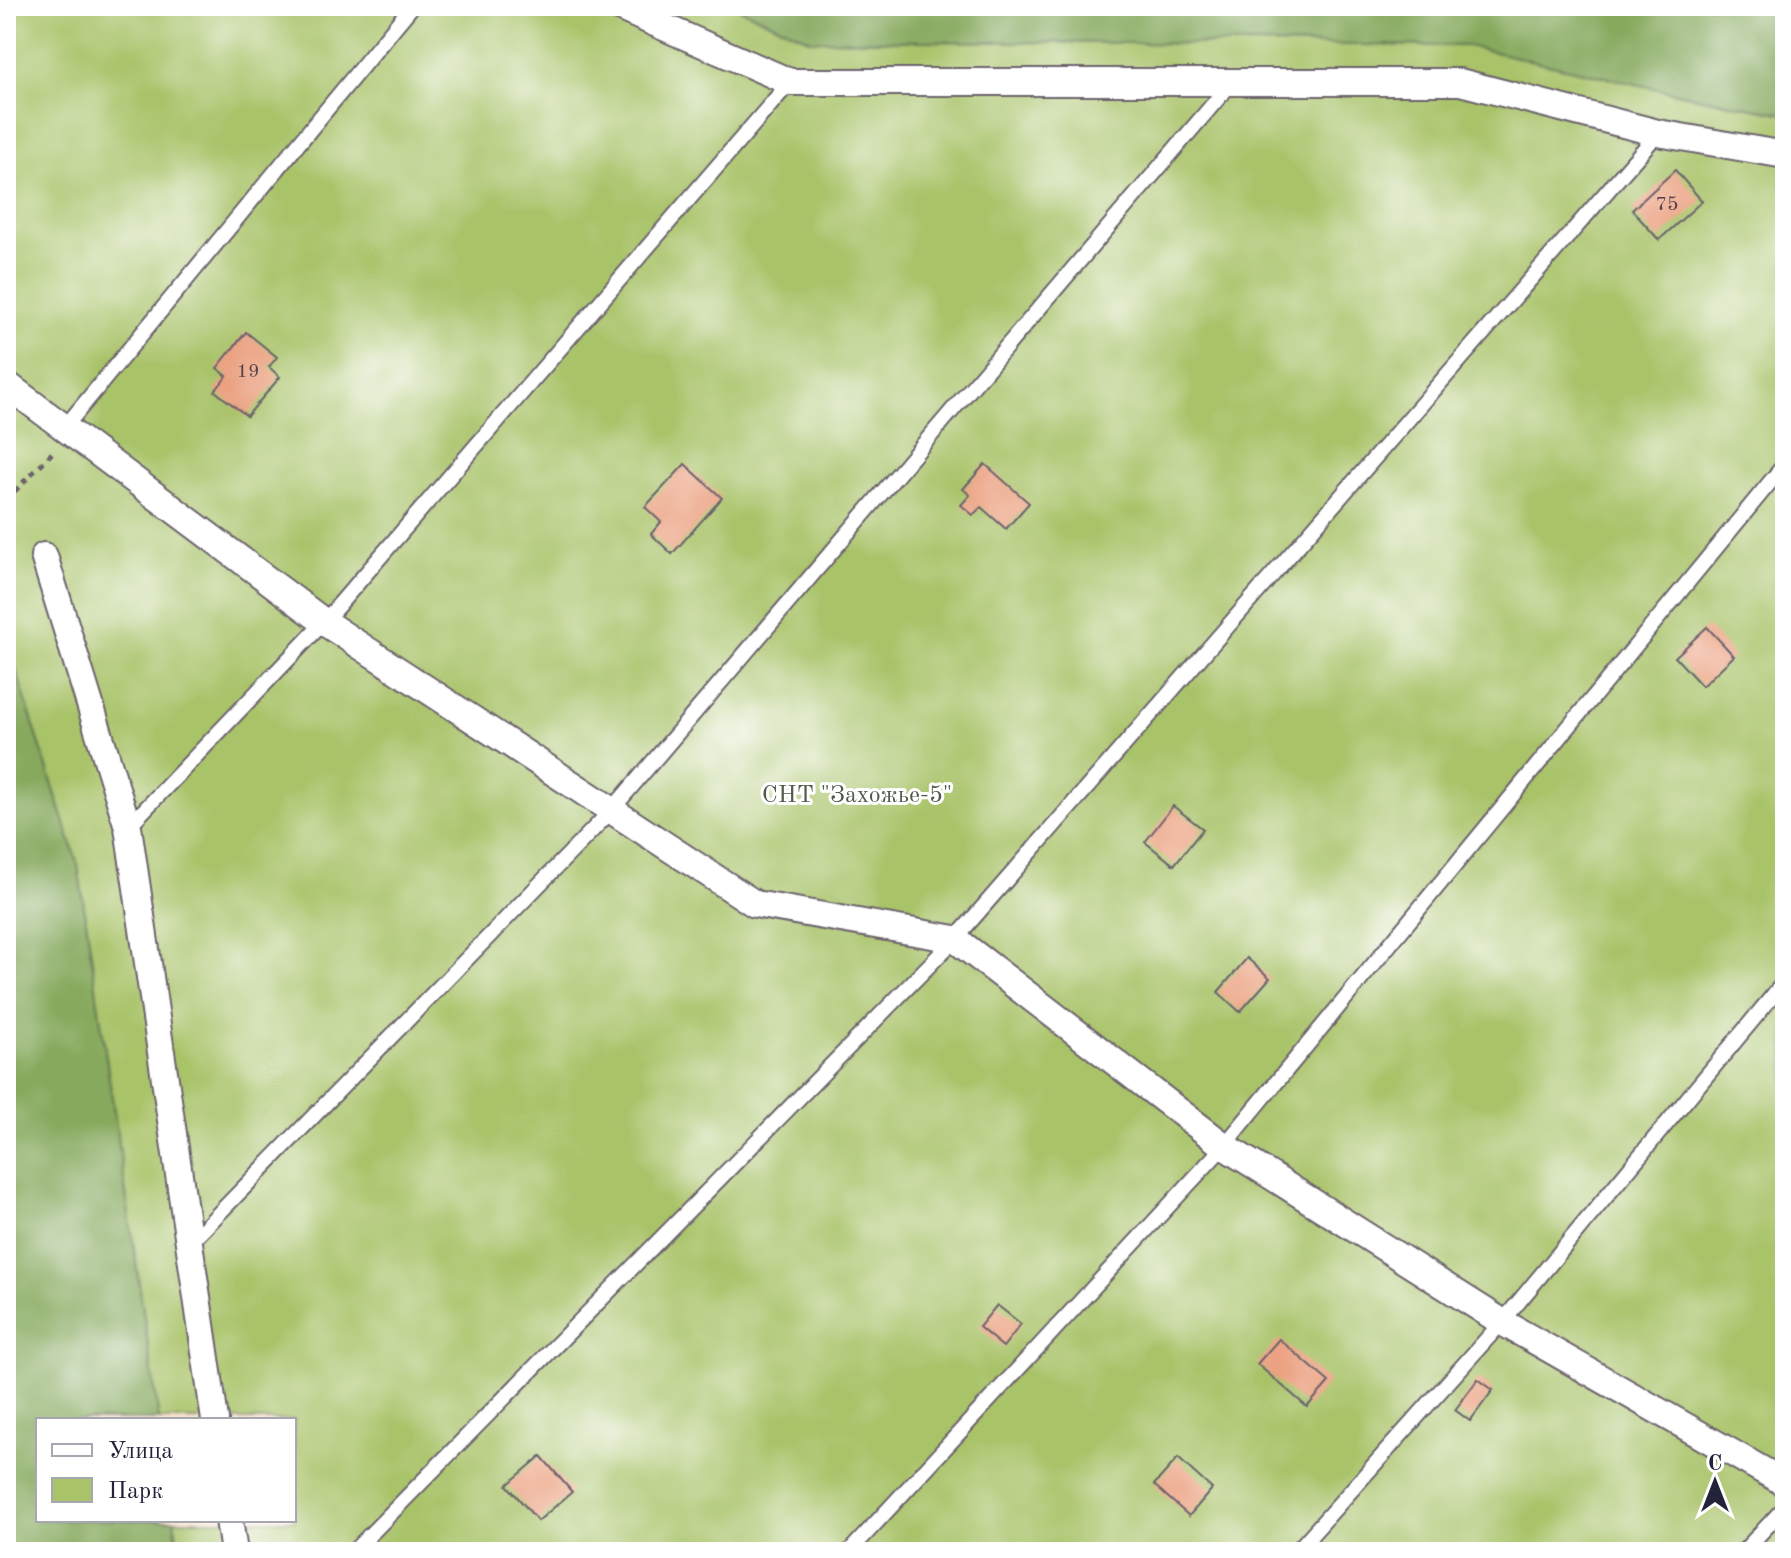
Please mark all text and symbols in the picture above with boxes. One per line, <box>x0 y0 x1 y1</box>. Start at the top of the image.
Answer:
house number: 75 <box>1655 195 1679 215</box>
house number: 19 <box>236 362 260 382</box>
park label: СНТ "Захожье-5" <box>762 784 952 808</box>
legend <box>36 1418 296 1522</box>
text: Улица <box>108 1440 173 1464</box>
north arrow <box>1675 1442 1755 1522</box>
text: С <box>1708 1453 1722 1475</box>
text: Парк <box>108 1480 163 1504</box>

